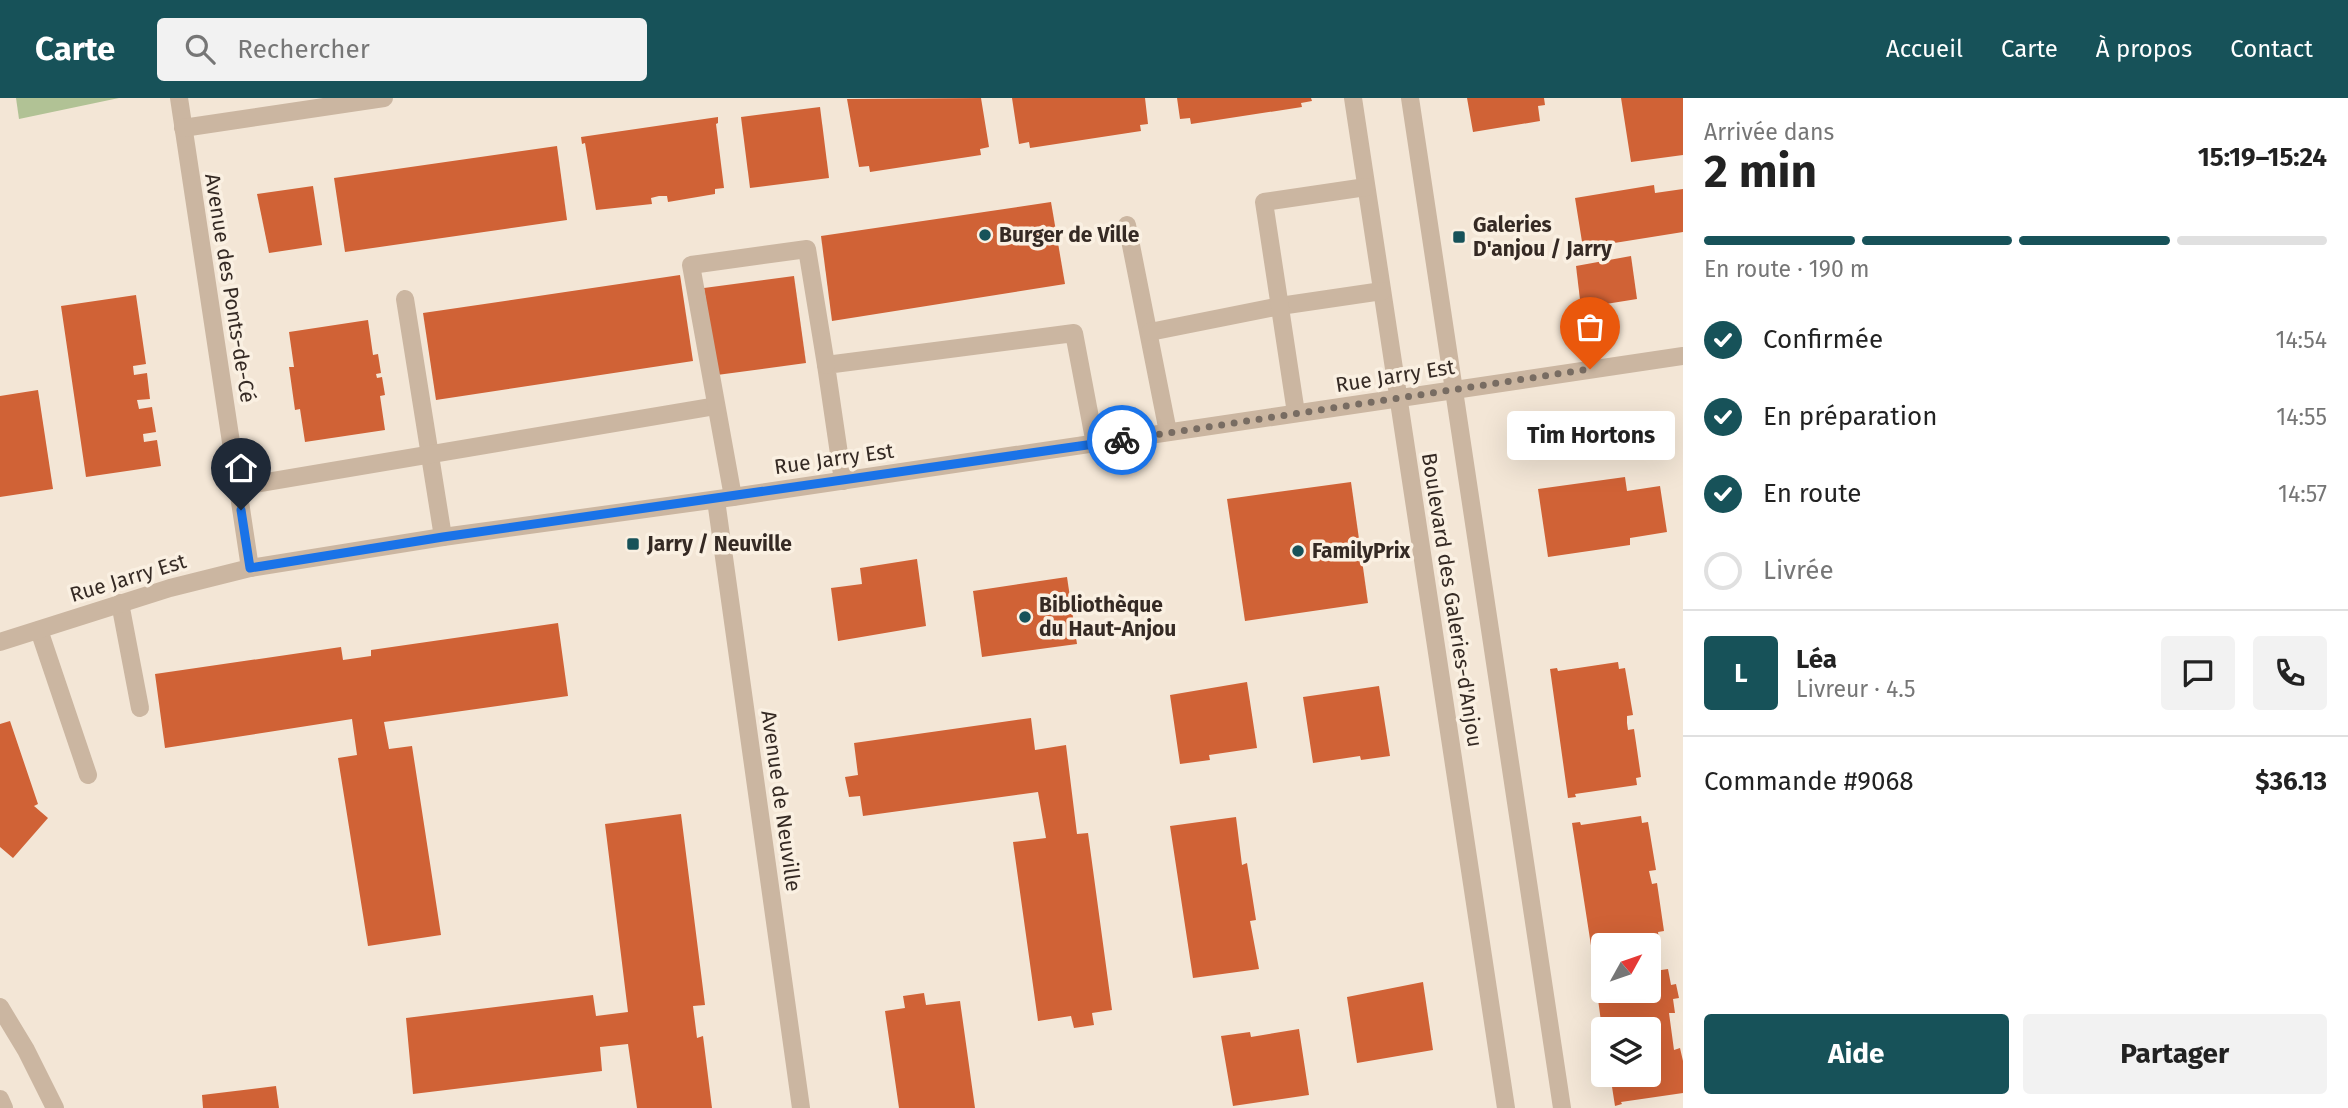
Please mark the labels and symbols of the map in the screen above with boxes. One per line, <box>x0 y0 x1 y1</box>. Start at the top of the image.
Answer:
street label: Avenue des Ponts-de-Cé <box>199 172 261 404</box>
place label: Galeries D'anjou / Jarry <box>1473 212 1612 262</box>
place label: Burger de Ville <box>999 222 1140 248</box>
marker: Burger de Ville <box>977 227 993 243</box>
marker: Galeries D'anjou / Jarry <box>1451 229 1467 245</box>
pin <box>1560 297 1620 369</box>
street label: Rue Jarry Est <box>1334 354 1457 398</box>
courier <box>1087 405 1157 475</box>
callout: Tim Hortons <box>1506 411 1674 460</box>
pin <box>211 438 271 510</box>
street label: Rue Jarry Est <box>773 438 896 480</box>
street label: Boulevard des Galeries-d'Anjou <box>1416 451 1488 749</box>
place label: Jarry / Neuville <box>646 531 792 557</box>
marker: Jarry / Neuville <box>625 536 641 552</box>
place label: FamilyPrix <box>1312 538 1411 564</box>
marker: FamilyPrix <box>1290 543 1306 559</box>
street label: Rue Jarry Est <box>67 548 190 608</box>
place label: Bibliothèque du Haut-Anjou <box>1039 592 1176 642</box>
marker: Bibliothèque du Haut-Anjou <box>1017 609 1033 625</box>
street label: Avenue de Neuville <box>755 709 807 893</box>
north arrow <box>1591 933 1661 1003</box>

